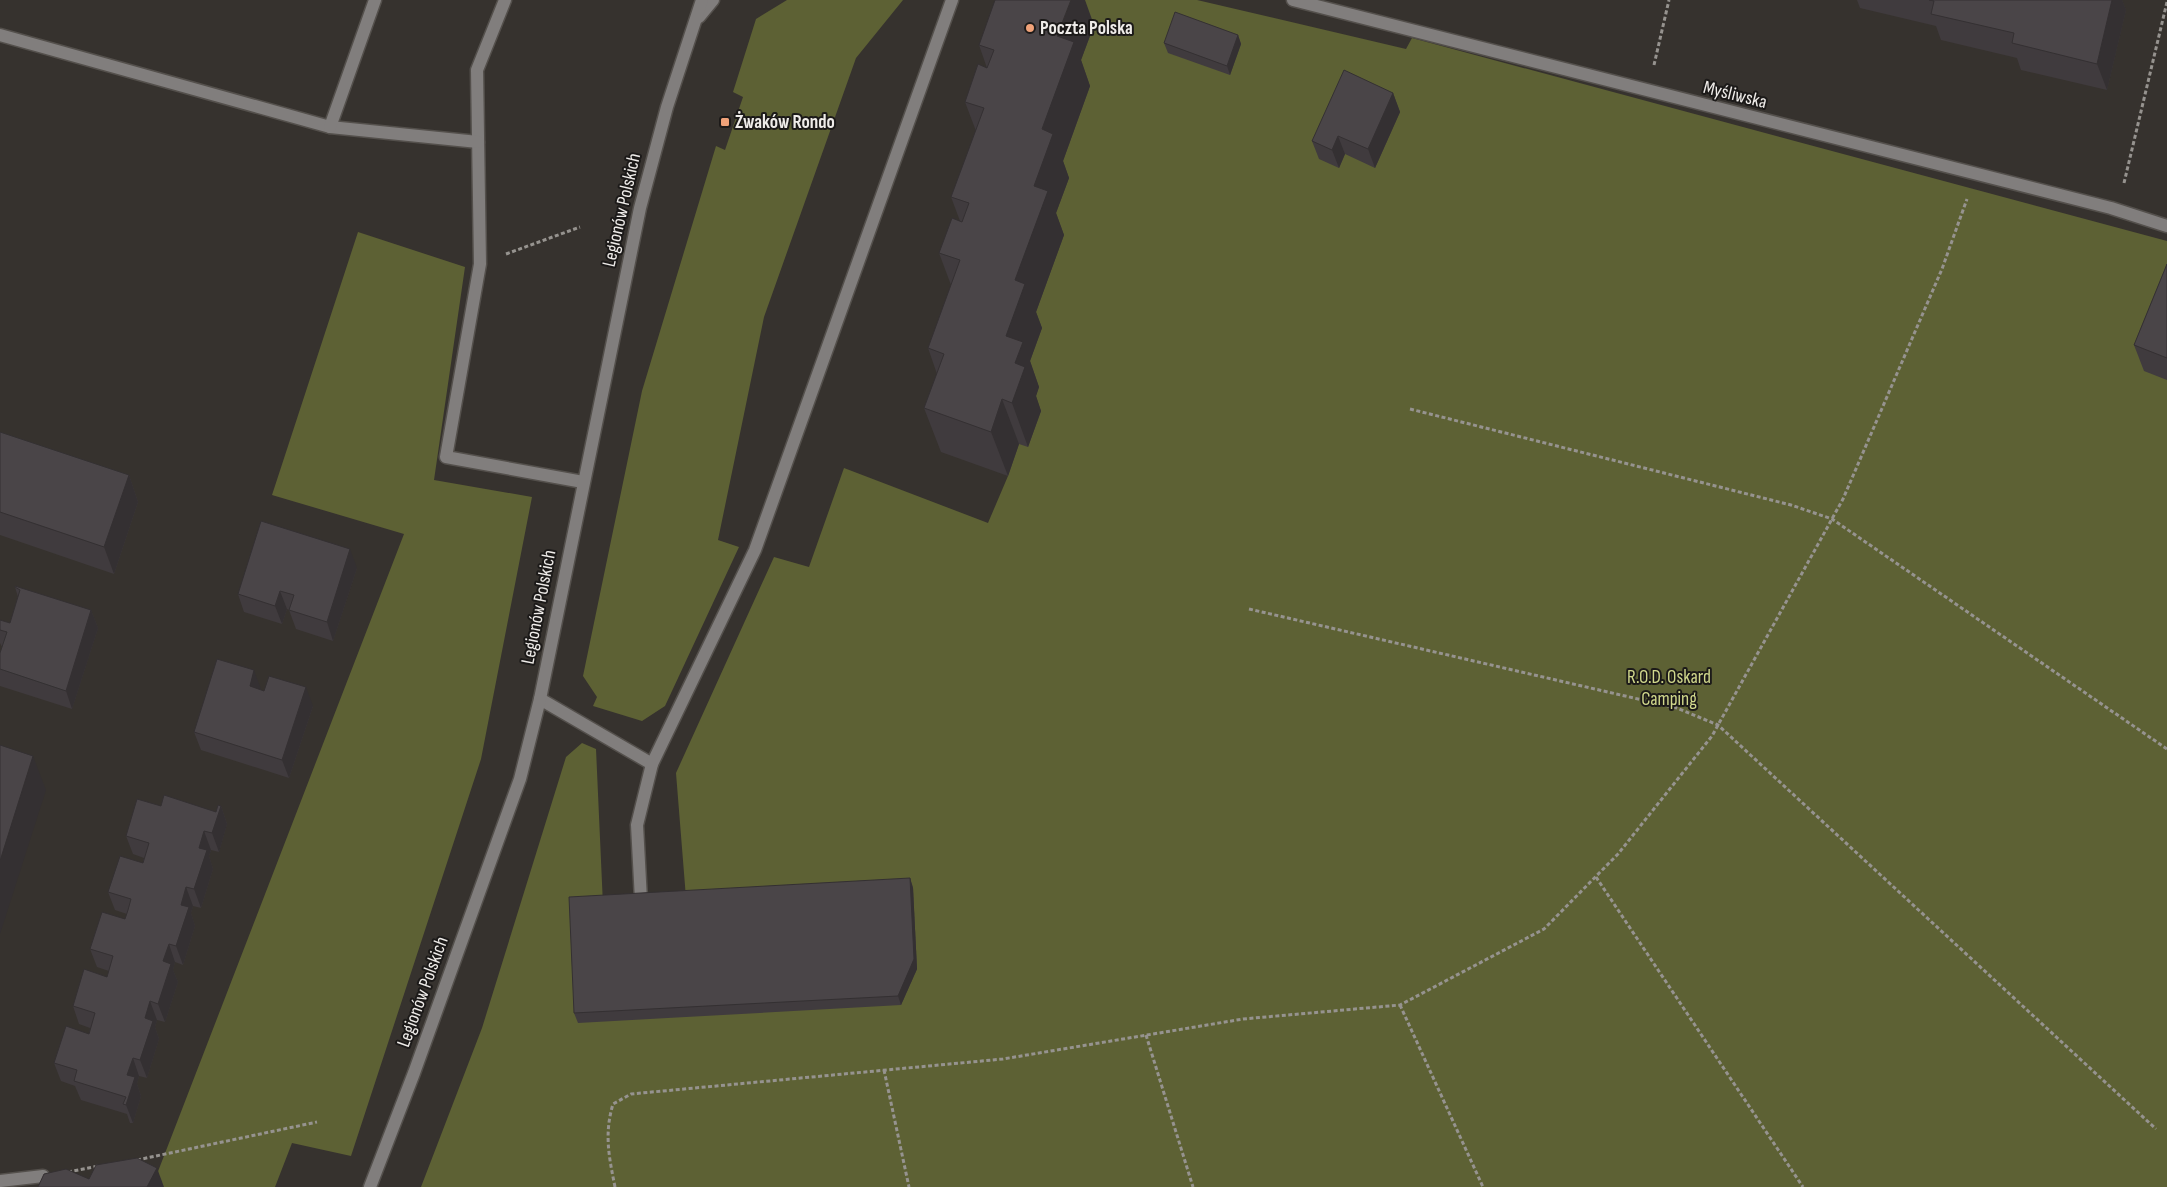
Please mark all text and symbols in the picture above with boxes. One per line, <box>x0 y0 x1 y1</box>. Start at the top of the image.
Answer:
place label: Poczta Polska <box>1040 17 1133 40</box>
marker: Poczta Polska <box>1024 22 1036 34</box>
street label: Myśliwska <box>1701 76 1769 114</box>
place label: Żwaków Rondo <box>735 111 835 134</box>
marker: Żwaków Rondo <box>719 116 731 128</box>
street label: Legionów Polskich <box>598 151 646 269</box>
street label: Legionów Polskich <box>517 548 561 666</box>
park label: R.O.D. Oskard Camping <box>1627 666 1711 711</box>
street label: Legionów Polskich <box>392 934 454 1050</box>

